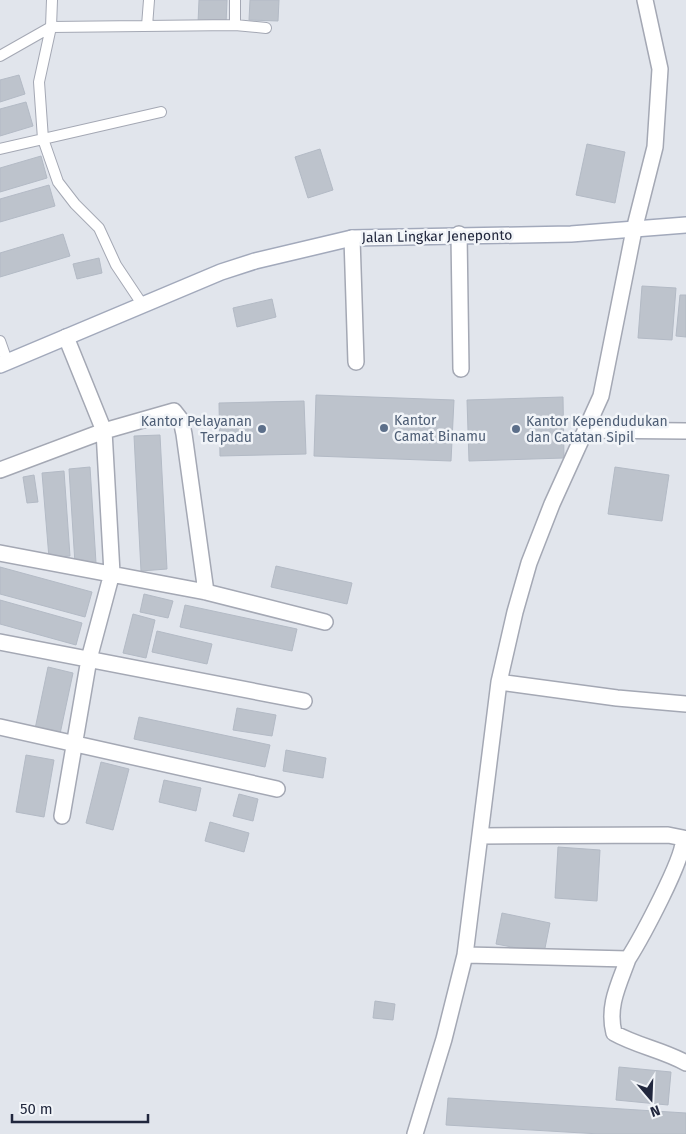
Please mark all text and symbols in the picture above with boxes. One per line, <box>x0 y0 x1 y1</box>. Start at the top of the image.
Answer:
street label: Jalan Lingkar Jeneponto <box>361 227 513 246</box>
place label: Kantor Camat Binamu <box>394 412 486 445</box>
place label: Kantor Pelayanan Terpadu <box>141 413 252 446</box>
place label: Kantor Kependudukan dan Catatan Sipil <box>526 413 668 446</box>
marker: Kantor Camat Binamu <box>378 422 390 434</box>
marker: Kantor Pelayanan Terpadu <box>256 423 268 435</box>
marker: Kantor Kependudukan dan Catatan Sipil <box>510 423 522 435</box>
north arrow <box>626 1074 676 1124</box>
scale bar <box>12 1092 149 1124</box>
text: 50 m <box>20 1100 53 1118</box>
text: N <box>648 1101 662 1120</box>

